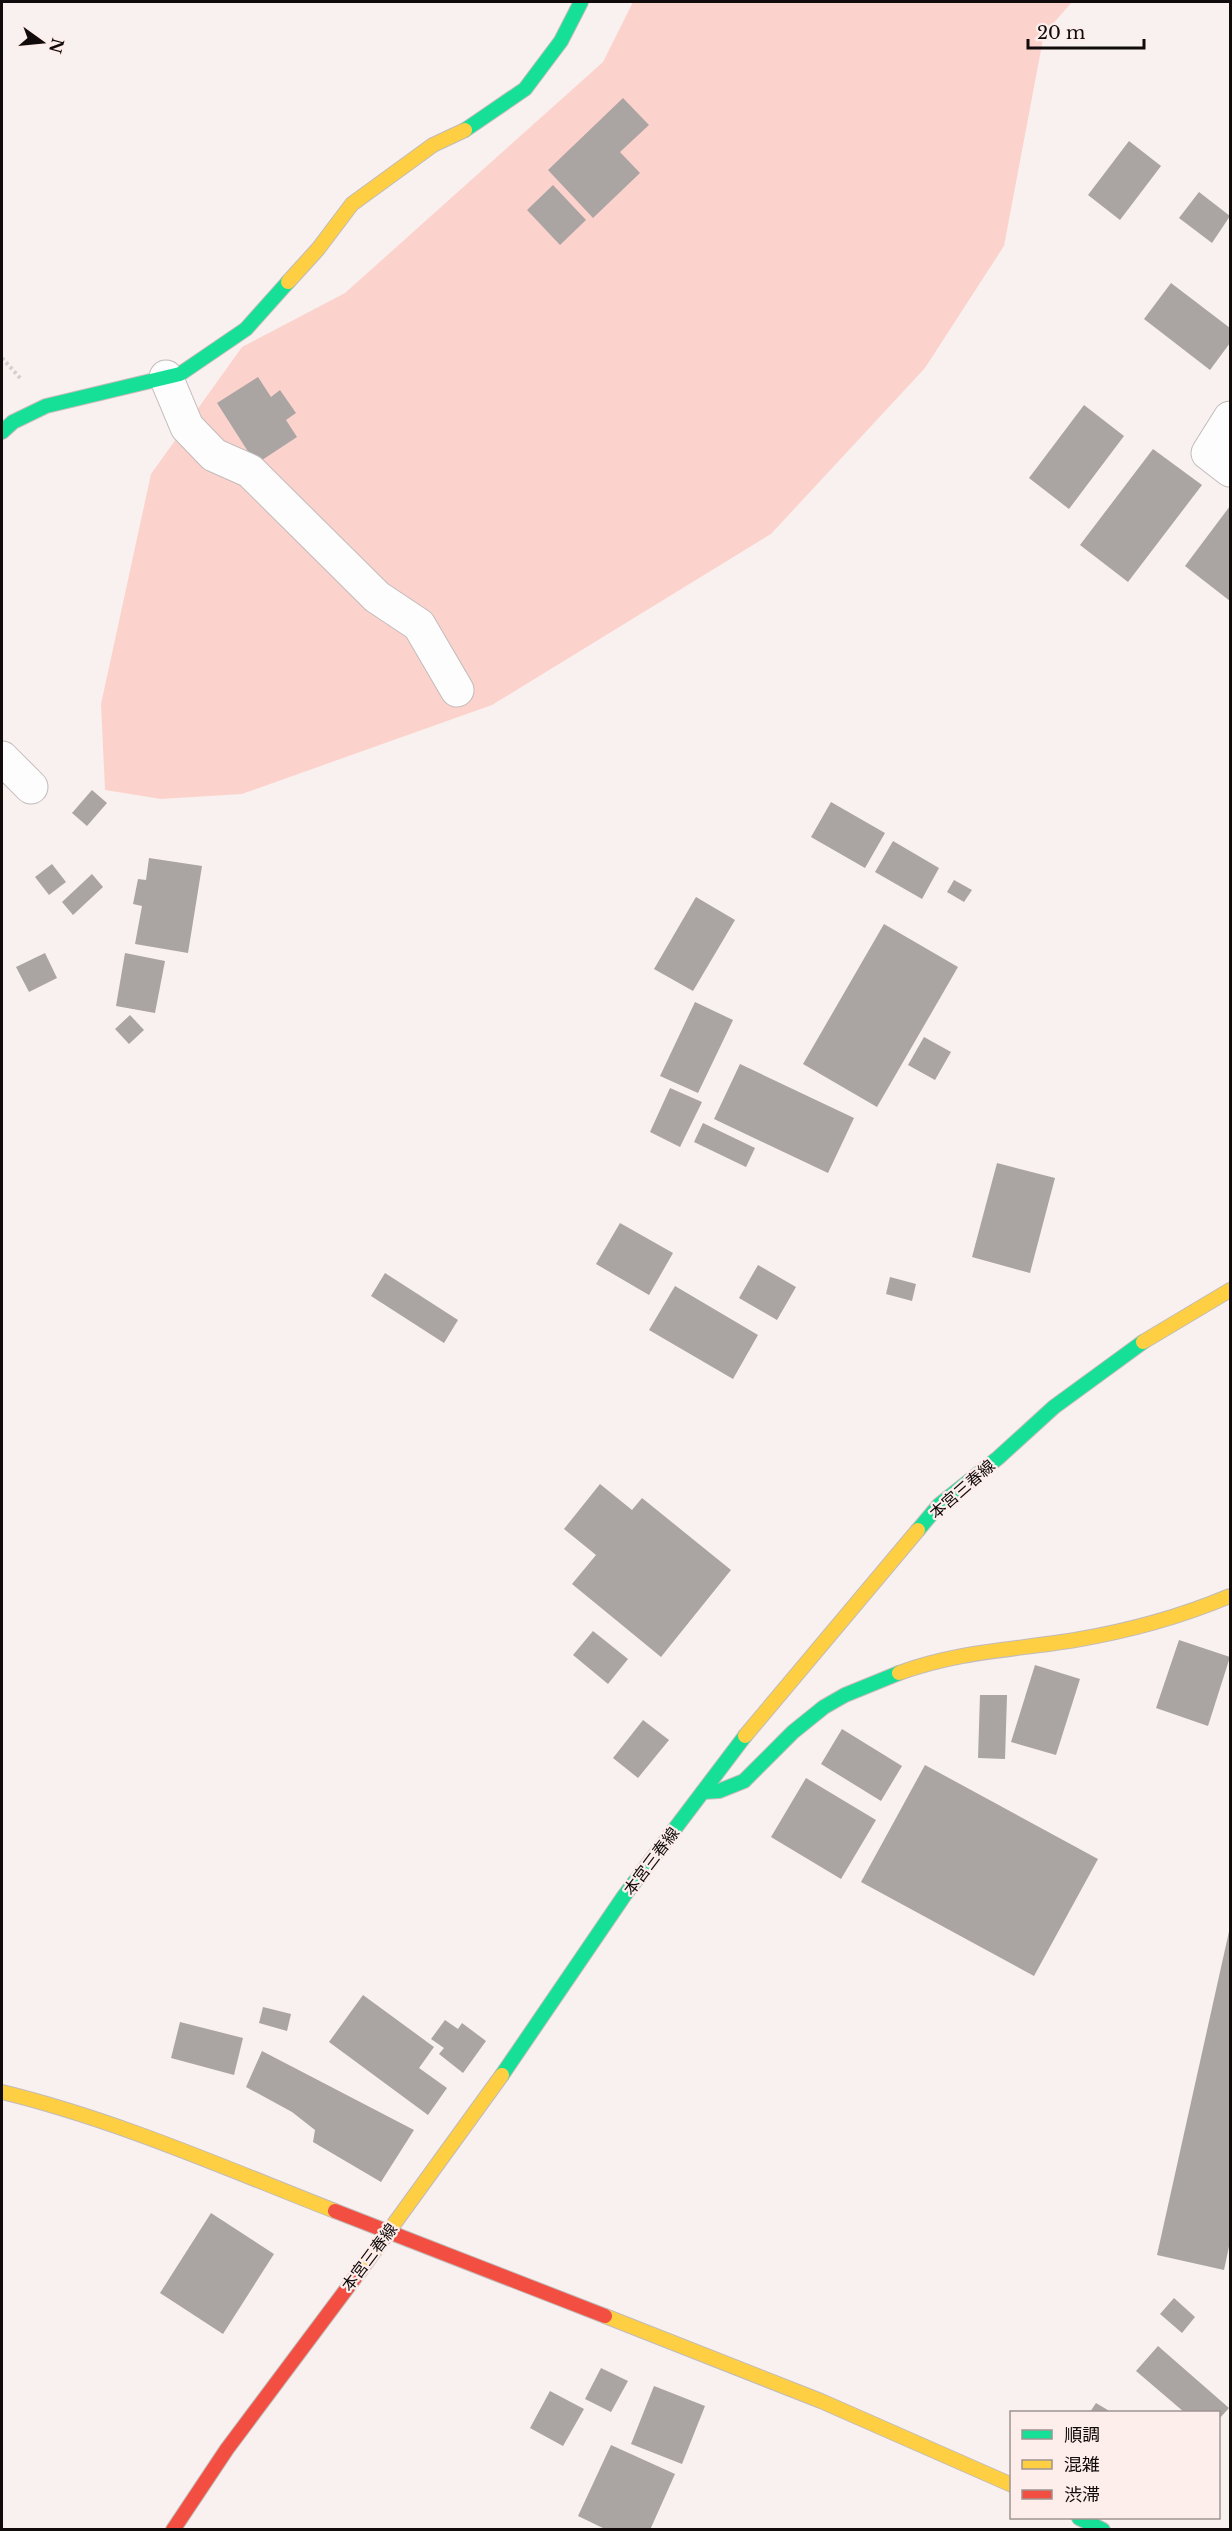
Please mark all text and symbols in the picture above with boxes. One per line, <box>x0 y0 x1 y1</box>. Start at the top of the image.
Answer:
north arrow <box>12 12 72 72</box>
scale bar <box>1028 12 1144 50</box>
text: 20 m <box>1037 22 1085 44</box>
text: N <box>45 36 68 56</box>
street label: 本宮三春線 <box>925 1455 999 1523</box>
street label: 本宮三春線 <box>619 1823 683 1899</box>
street label: 本宮三春線 <box>337 2219 401 2295</box>
legend <box>1010 2411 1220 2519</box>
text: 順調 <box>1064 2424 1100 2446</box>
text: 混雑 <box>1064 2454 1100 2476</box>
text: 渋滞 <box>1064 2484 1100 2506</box>

